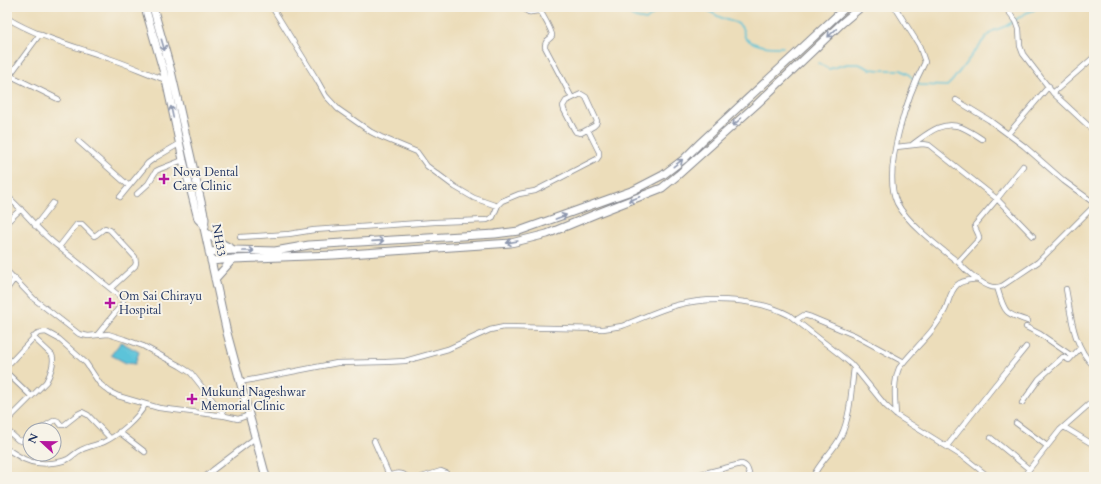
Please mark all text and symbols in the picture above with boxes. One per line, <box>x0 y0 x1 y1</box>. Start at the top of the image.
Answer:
one-way arrow <box>827 28 837 38</box>
one-way arrow <box>160 38 167 51</box>
one-way arrow <box>168 106 176 119</box>
one-way arrow <box>732 117 742 127</box>
one-way arrow <box>673 159 684 168</box>
place label: Nova Dental Care Clinic <box>173 164 238 194</box>
marker: Nova Dental Care Clinic <box>158 173 170 185</box>
one-way arrow <box>629 196 641 203</box>
one-way arrow <box>554 212 566 220</box>
street label: NH33 <box>209 223 229 257</box>
one-way arrow <box>371 237 384 245</box>
one-way arrow <box>506 239 519 247</box>
one-way arrow <box>241 247 254 254</box>
place label: Om Sai Chirayu Hospital <box>119 288 203 318</box>
marker: Om Sai Chirayu Hospital <box>104 297 116 309</box>
place label: Mukund Nageshwar Memorial Clinic <box>201 384 306 414</box>
marker: Mukund Nageshwar Memorial Clinic <box>186 393 198 405</box>
north arrow <box>22 422 62 462</box>
text: N <box>24 431 42 446</box>

